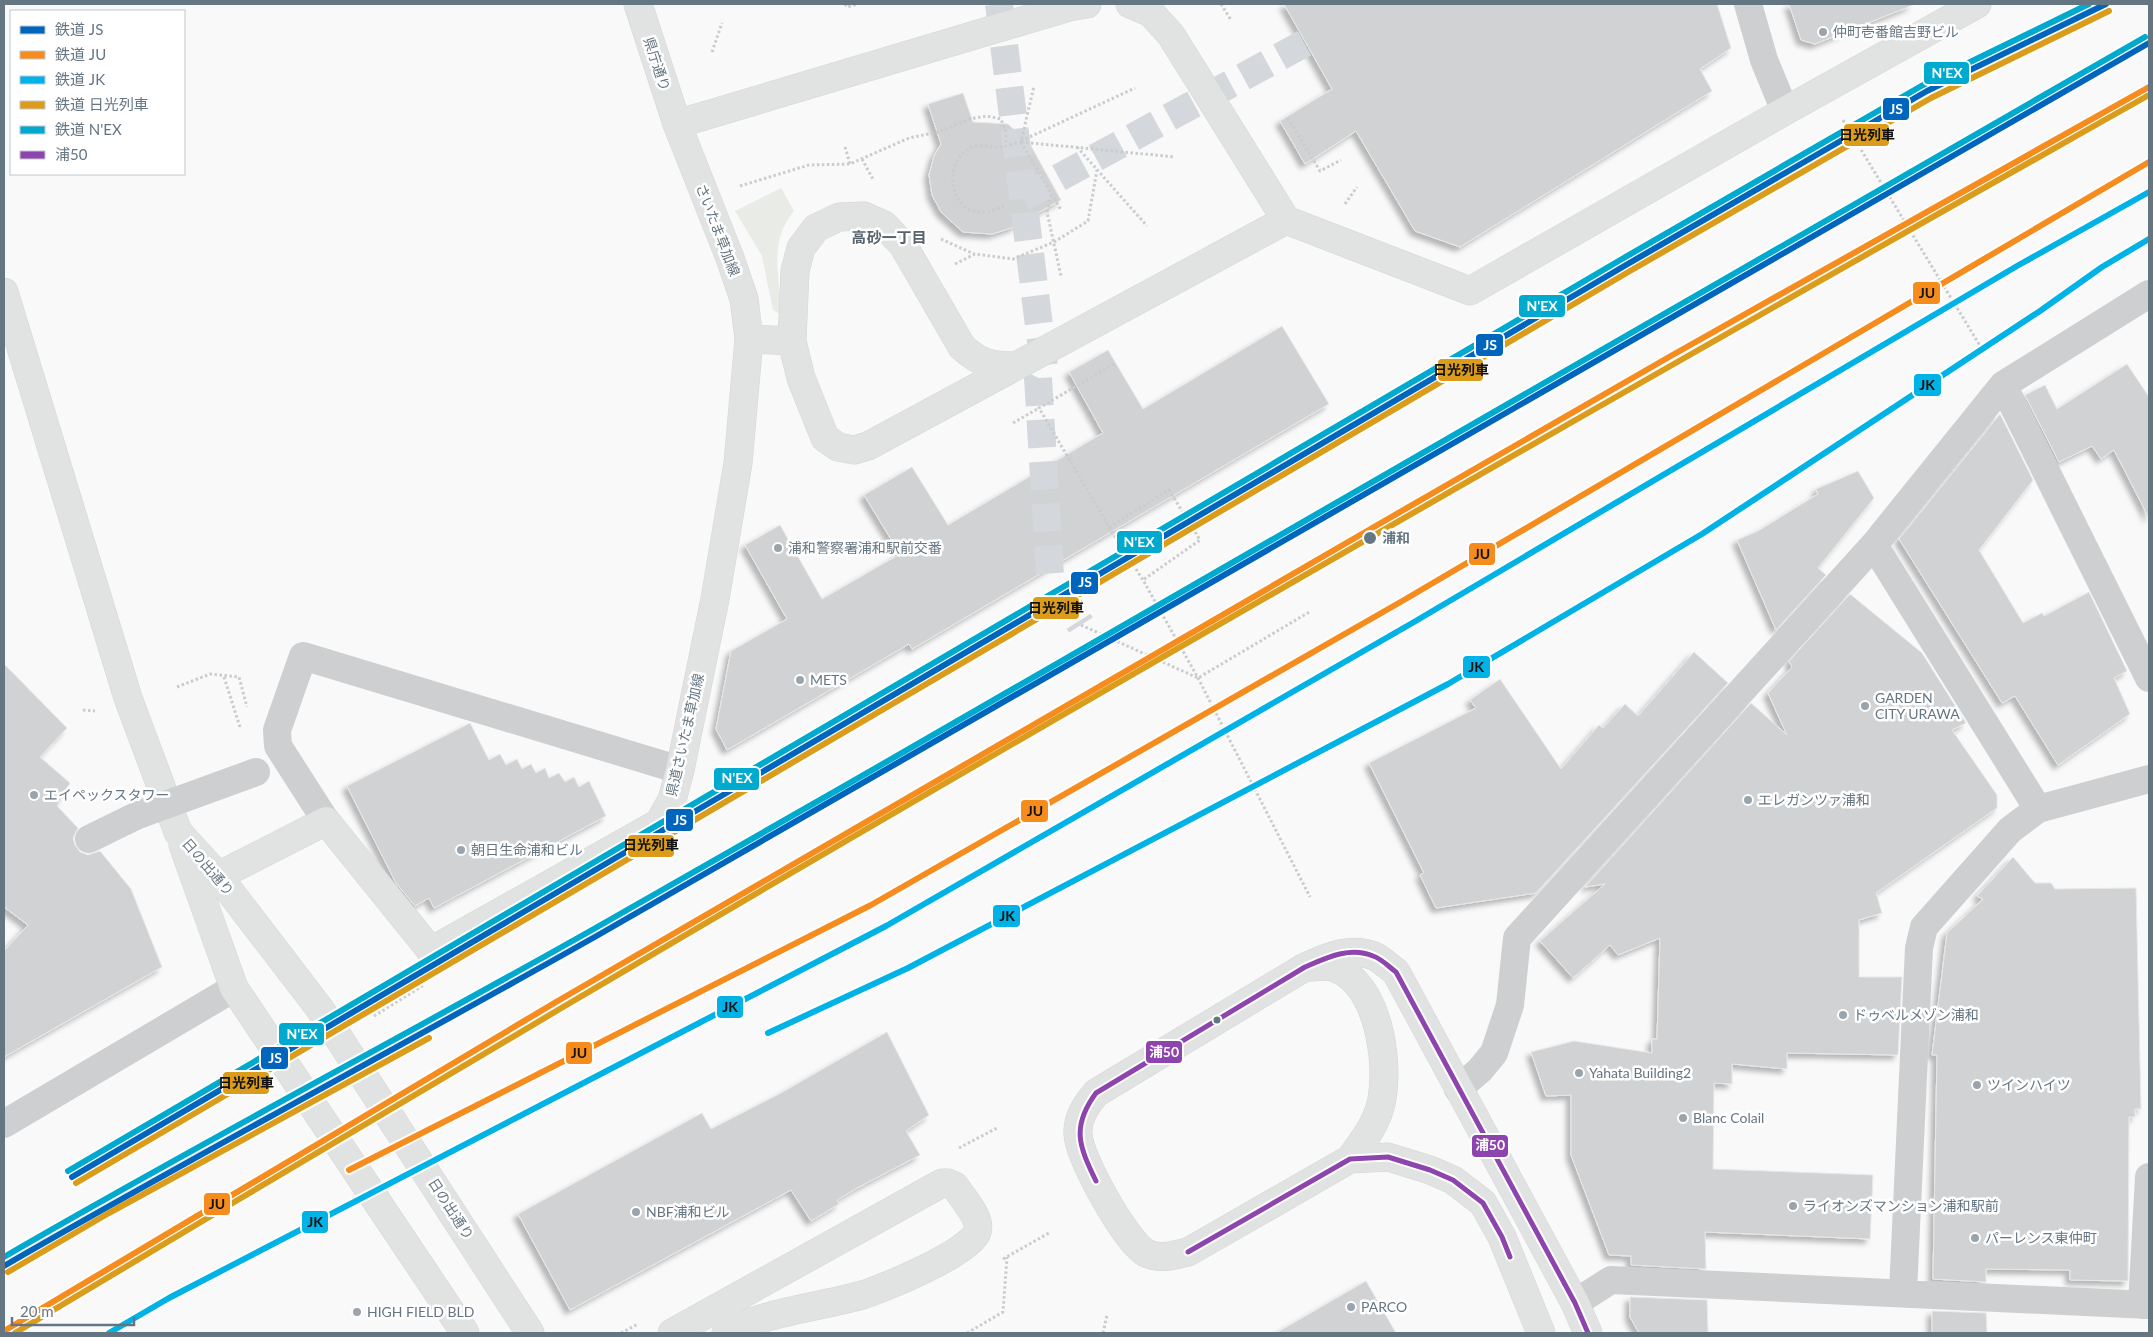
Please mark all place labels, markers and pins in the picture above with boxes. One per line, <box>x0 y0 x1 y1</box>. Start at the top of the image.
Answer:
place label: 仲町壱番館吉野ビル <box>1833 23 1959 40</box>
marker: 仲町壱番館吉野ビル <box>1817 26 1829 38</box>
place label: 浦和 <box>1382 529 1410 546</box>
marker: 浦和 <box>1362 530 1378 546</box>
place label: 浦和警察署浦和駅前交番 <box>788 539 942 556</box>
marker: 浦和警察署浦和駅前交番 <box>772 542 784 554</box>
place label: METS <box>810 671 847 688</box>
marker: METS <box>794 674 806 686</box>
place label: GARDEN CITY URAWA <box>1875 689 1960 722</box>
marker: GARDEN CITY URAWA <box>1859 700 1871 712</box>
place label: エイペックスタワー <box>44 786 170 803</box>
marker: エイペックスタワー <box>28 789 40 801</box>
place label: エレガンツァ浦和 <box>1758 791 1870 808</box>
marker: エレガンツァ浦和 <box>1742 794 1754 806</box>
place label: 朝日生命浦和ビル <box>471 841 583 858</box>
marker: 朝日生命浦和ビル <box>455 844 467 856</box>
place label: ドゥベルメゾン浦和 <box>1853 1006 1979 1023</box>
marker: ドゥベルメゾン浦和 <box>1837 1009 1849 1021</box>
unlabelled marker <box>1212 1015 1222 1025</box>
place label: Yahata Building2 <box>1589 1064 1691 1081</box>
marker: Yahata Building2 <box>1573 1067 1585 1079</box>
place label: ツインハイツ <box>1987 1076 2071 1093</box>
marker: ツインハイツ <box>1971 1079 1983 1091</box>
place label: Blanc Colail <box>1693 1109 1764 1126</box>
marker: Blanc Colail <box>1677 1112 1689 1124</box>
place label: ライオンズマンション浦和駅前 <box>1803 1197 1999 1214</box>
marker: ライオンズマンション浦和駅前 <box>1787 1200 1799 1212</box>
place label: NBF浦和ビル <box>646 1203 730 1220</box>
marker: NBF浦和ビル <box>630 1206 642 1218</box>
place label: パーレンス東仲町 <box>1985 1229 2097 1246</box>
marker: パーレンス東仲町 <box>1969 1232 1981 1244</box>
place label: PARCO <box>1361 1298 1407 1315</box>
marker: PARCO <box>1345 1301 1357 1313</box>
place label: HIGH FIELD BLD <box>367 1303 474 1320</box>
marker: HIGH FIELD BLD <box>351 1306 363 1318</box>

